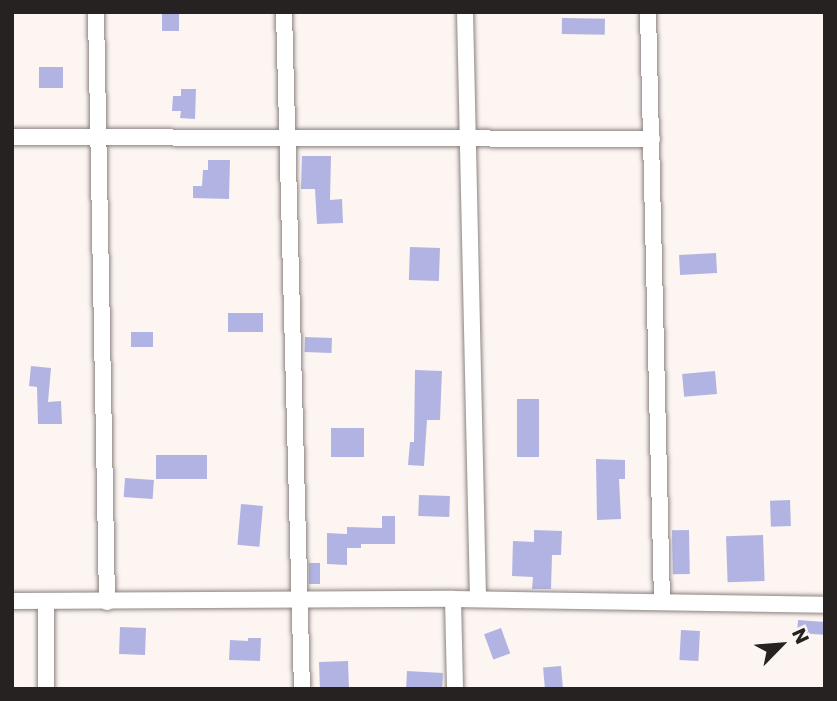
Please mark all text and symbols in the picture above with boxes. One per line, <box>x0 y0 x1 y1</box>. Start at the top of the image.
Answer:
north arrow <box>746 610 816 680</box>
text: N <box>785 624 816 648</box>

